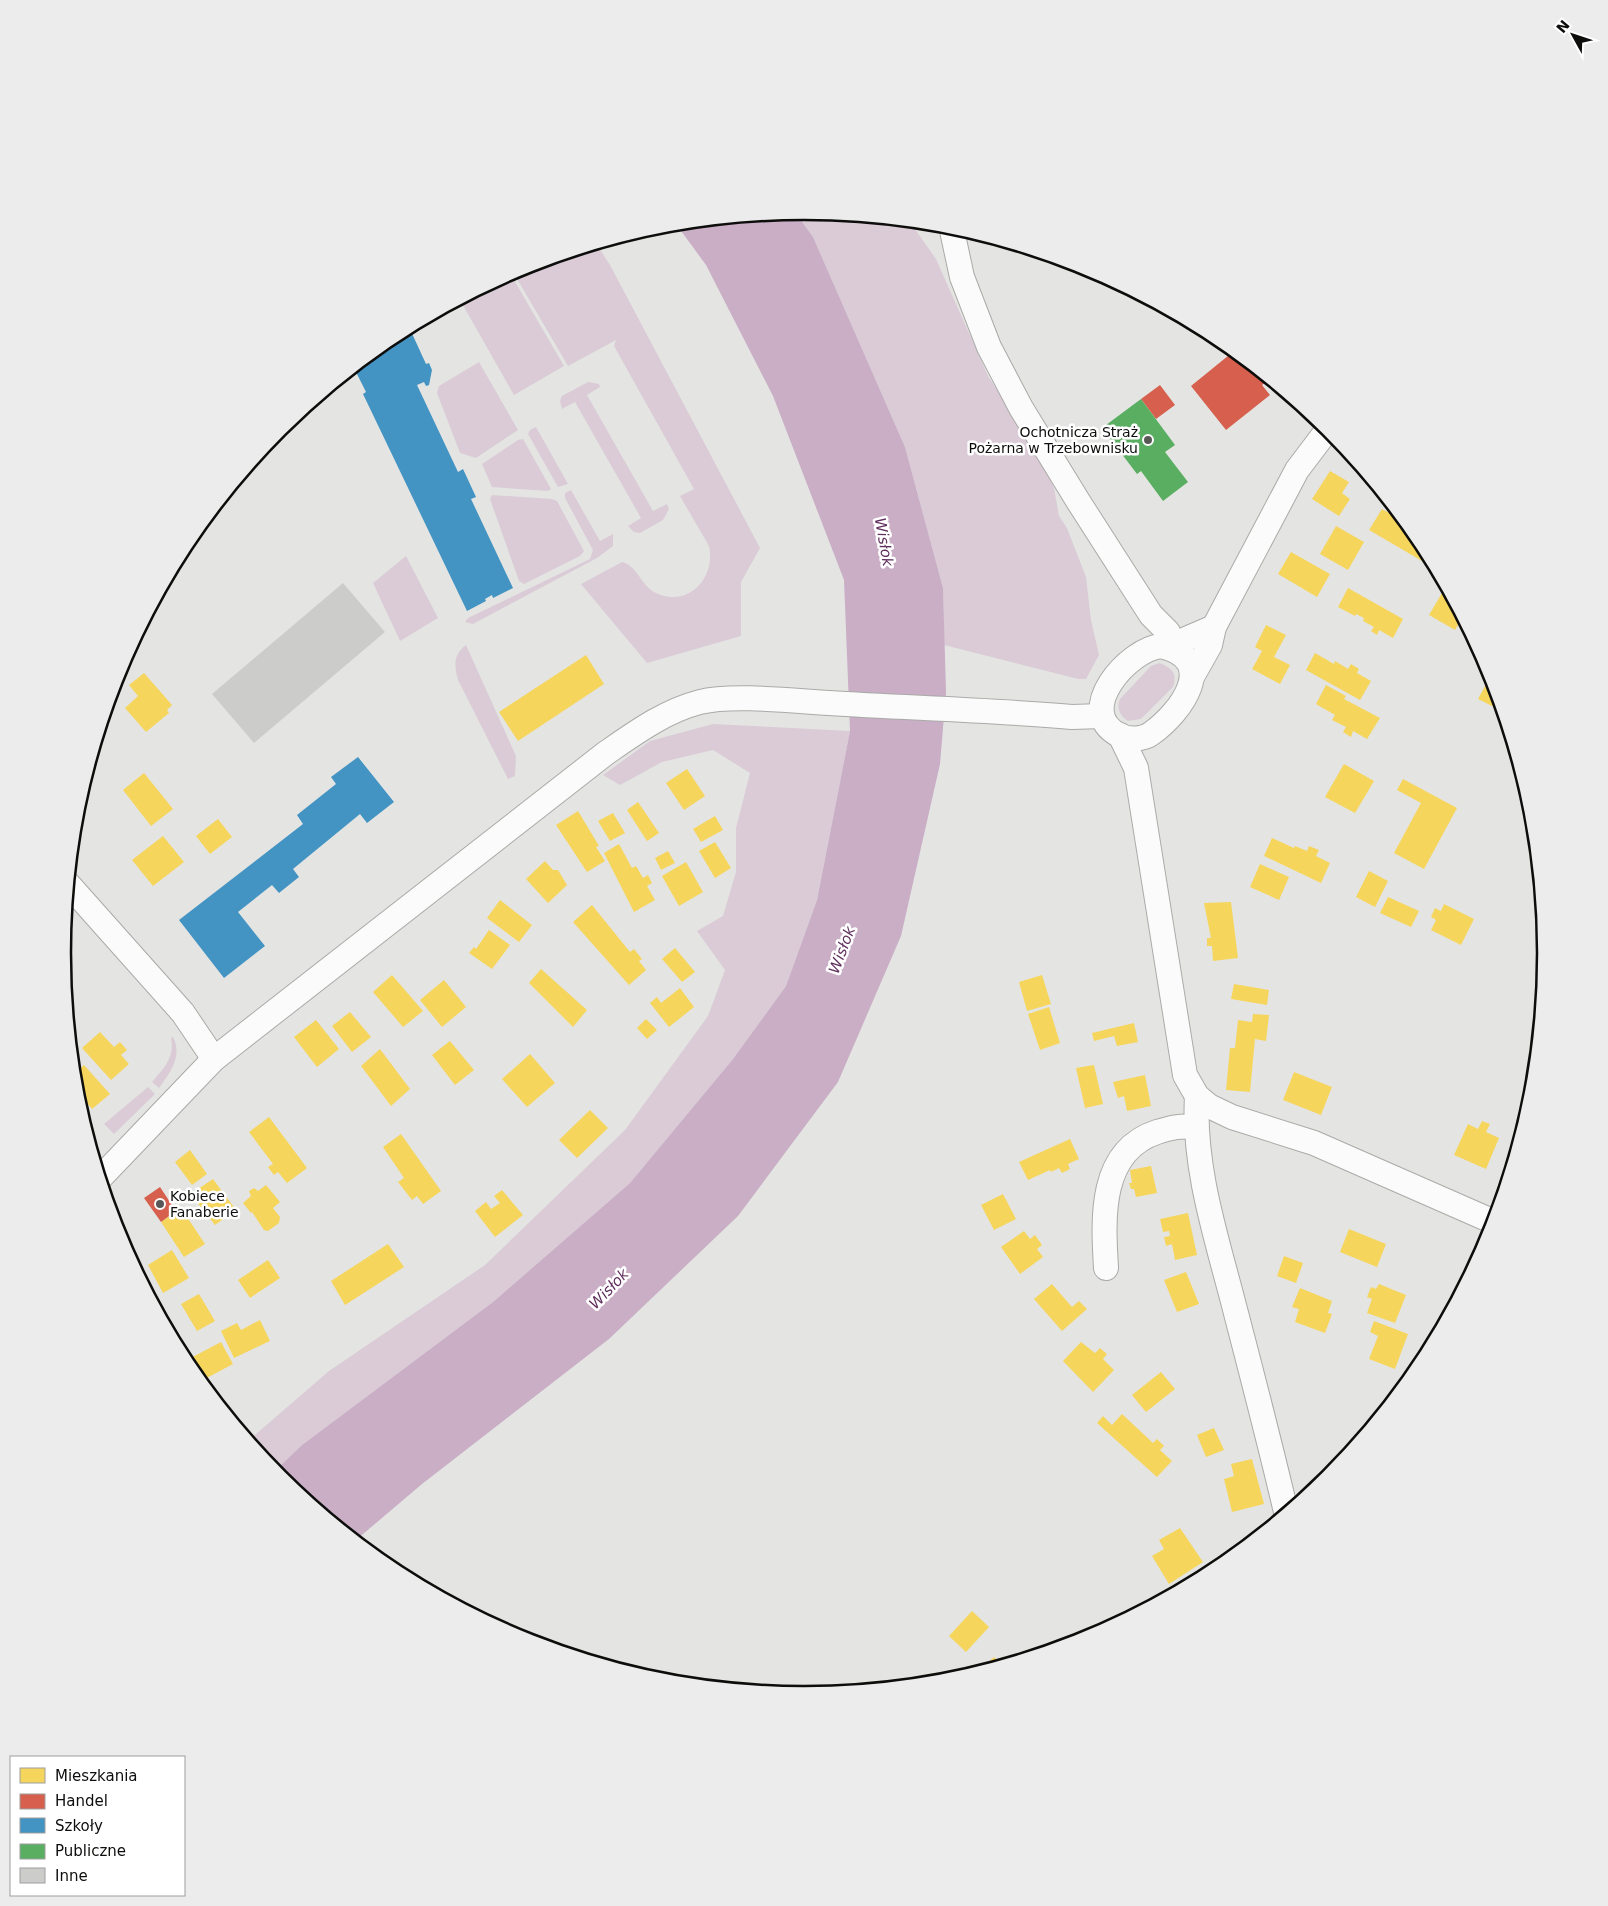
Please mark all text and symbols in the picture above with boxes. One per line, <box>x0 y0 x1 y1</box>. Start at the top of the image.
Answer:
north arrow <box>1548 10 1598 60</box>
text: N <box>1553 17 1573 36</box>
place label: Ochotnicza Straż Pożarna w Trzebownisku <box>969 424 1138 456</box>
marker: Ochotnicza Straż Pożarna w Trzebownisku <box>1142 434 1154 446</box>
water label: Wisłok <box>871 516 897 569</box>
water label: Wisłok <box>825 923 860 976</box>
place label: Kobiece Fanaberie <box>170 1188 239 1220</box>
marker: Kobiece Fanaberie <box>154 1198 166 1210</box>
water label: Wisłok <box>586 1264 633 1313</box>
legend <box>10 1756 185 1896</box>
text: Mieszkania <box>55 1767 138 1785</box>
text: Handel <box>55 1792 108 1810</box>
text: Szkoły <box>55 1817 103 1835</box>
text: Publiczne <box>55 1842 126 1860</box>
text: Inne <box>55 1867 88 1885</box>

